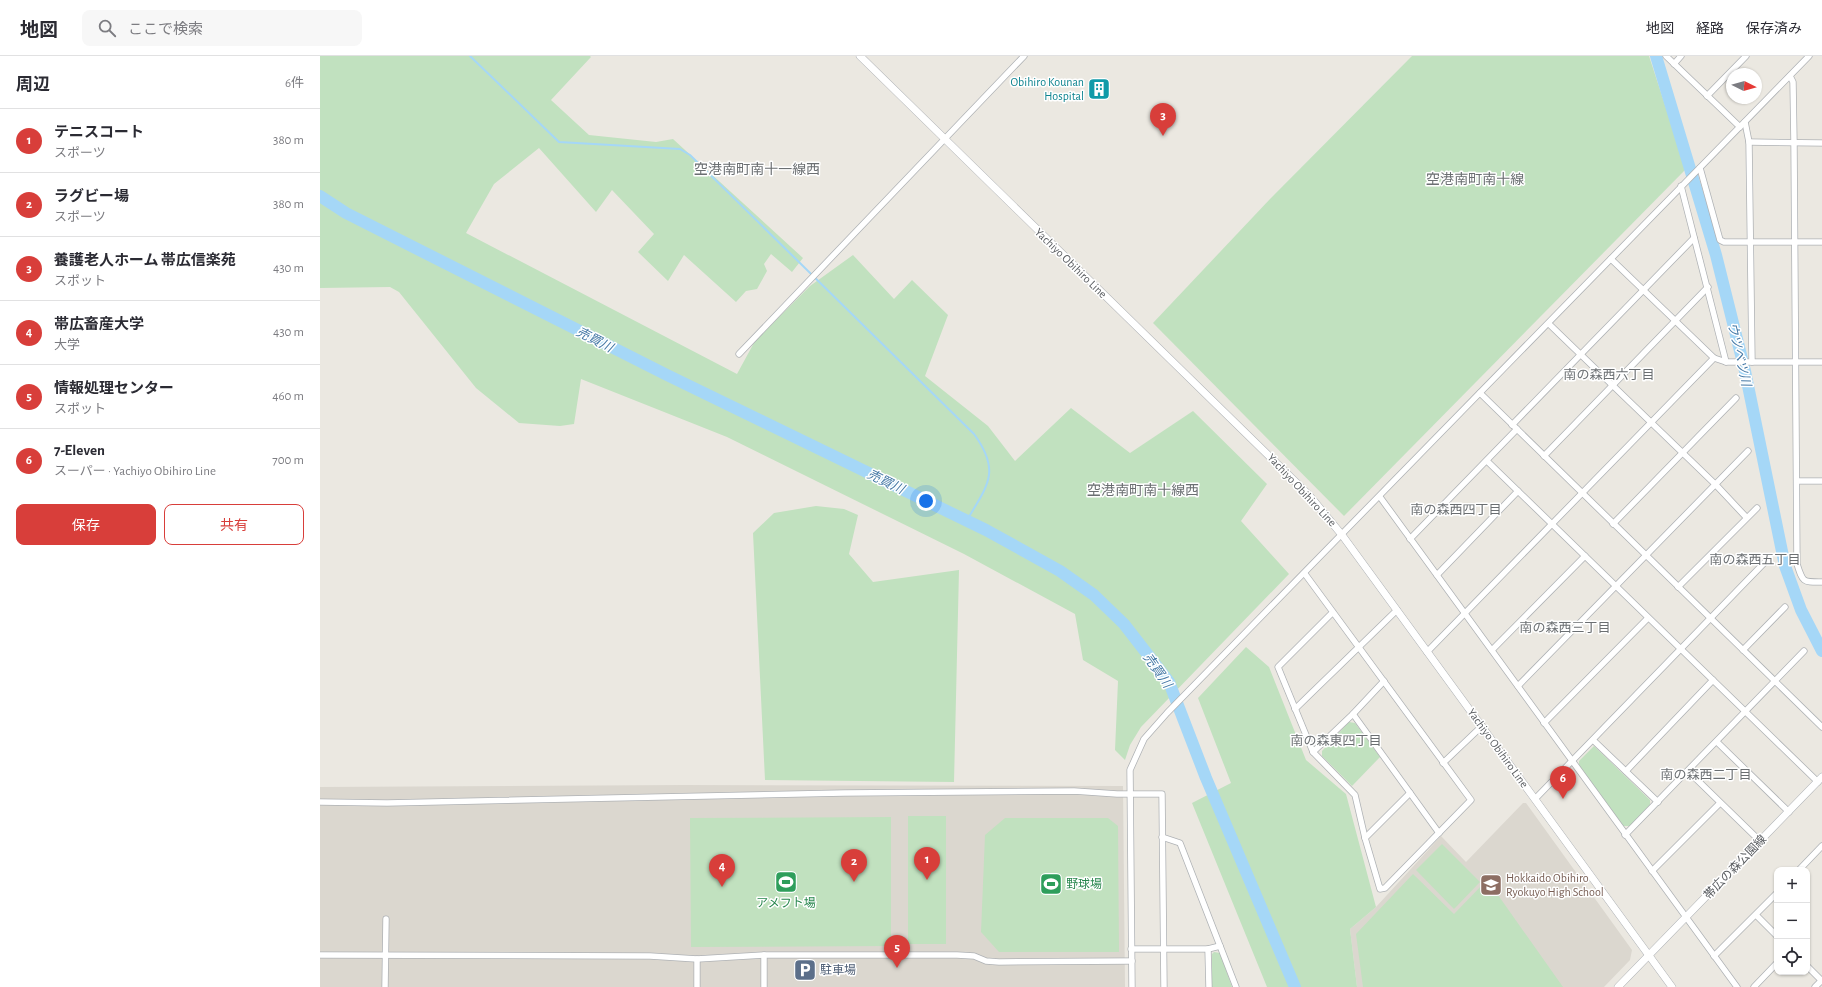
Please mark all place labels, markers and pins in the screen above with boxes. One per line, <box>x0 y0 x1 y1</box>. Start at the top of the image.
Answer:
place label: Obihiro Kounan Hospital <box>1010 76 1084 102</box>
building icon: Obihiro Kounan Hospital <box>1086 76 1112 102</box>
pin: 3 <box>1150 103 1176 136</box>
pin: 6 <box>1550 766 1576 799</box>
pin: 1 <box>914 847 940 880</box>
pin: 2 <box>841 849 867 882</box>
pin: 4 <box>709 854 735 887</box>
sports icon: アメフト場 <box>773 869 799 895</box>
sports icon: 野球場 <box>1038 871 1064 897</box>
school or university icon: Hokkaido Obihiro Ryokuyo High School <box>1478 872 1504 898</box>
place label: Hokkaido Obihiro Ryokuyo High School <box>1506 872 1604 899</box>
place label: 野球場 <box>1066 877 1102 890</box>
place label: アメフト場 <box>756 897 816 909</box>
pin: 5 <box>884 935 910 968</box>
parking icon: 駐車場 <box>792 957 818 983</box>
place label: 駐車場 <box>820 963 856 976</box>

